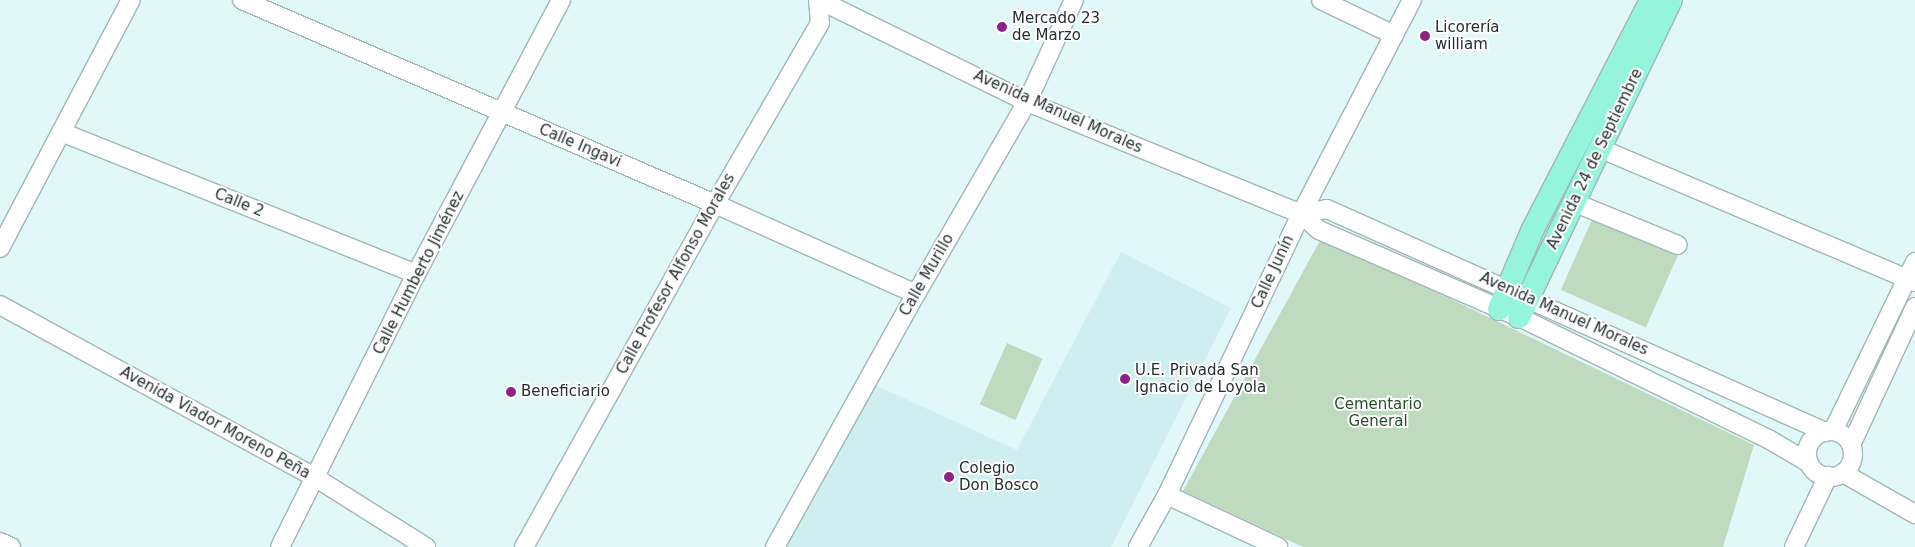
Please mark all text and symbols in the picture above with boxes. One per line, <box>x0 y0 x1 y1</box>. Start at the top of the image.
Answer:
place label: Mercado 23 de Marzo <box>1012 9 1100 44</box>
place label: Licorería william <box>1435 18 1500 53</box>
marker: Mercado 23 de Marzo <box>996 21 1008 33</box>
marker: Licorería william <box>1419 30 1431 42</box>
street label: Avenida 24 de Septiembre <box>1543 66 1647 252</box>
street label: Avenida Manuel Morales <box>971 67 1145 157</box>
street label: Calle Ingavi <box>536 121 624 171</box>
street label: Calle Profesor Alfonso Morales <box>613 170 739 378</box>
street label: Calle 2 <box>212 185 266 221</box>
street label: Calle Humberto Jiménez <box>370 188 468 358</box>
street label: Calle Murillo <box>896 231 958 319</box>
street label: Calle Junín <box>1248 232 1298 312</box>
street label: Avenida Manuel Morales <box>1477 269 1651 359</box>
place label: U.E. Privada San Ignacio de Loyola <box>1135 361 1266 396</box>
street label: Avenida Viador Moreno Peña <box>117 363 313 483</box>
marker: U.E. Privada San Ignacio de Loyola <box>1119 373 1131 385</box>
place label: Beneficiario <box>521 383 610 401</box>
marker: Beneficiario <box>505 386 517 398</box>
park label: Cementario General <box>1334 395 1422 430</box>
place label: Colegio Don Bosco <box>959 459 1039 494</box>
marker: Colegio Don Bosco <box>943 471 955 483</box>

